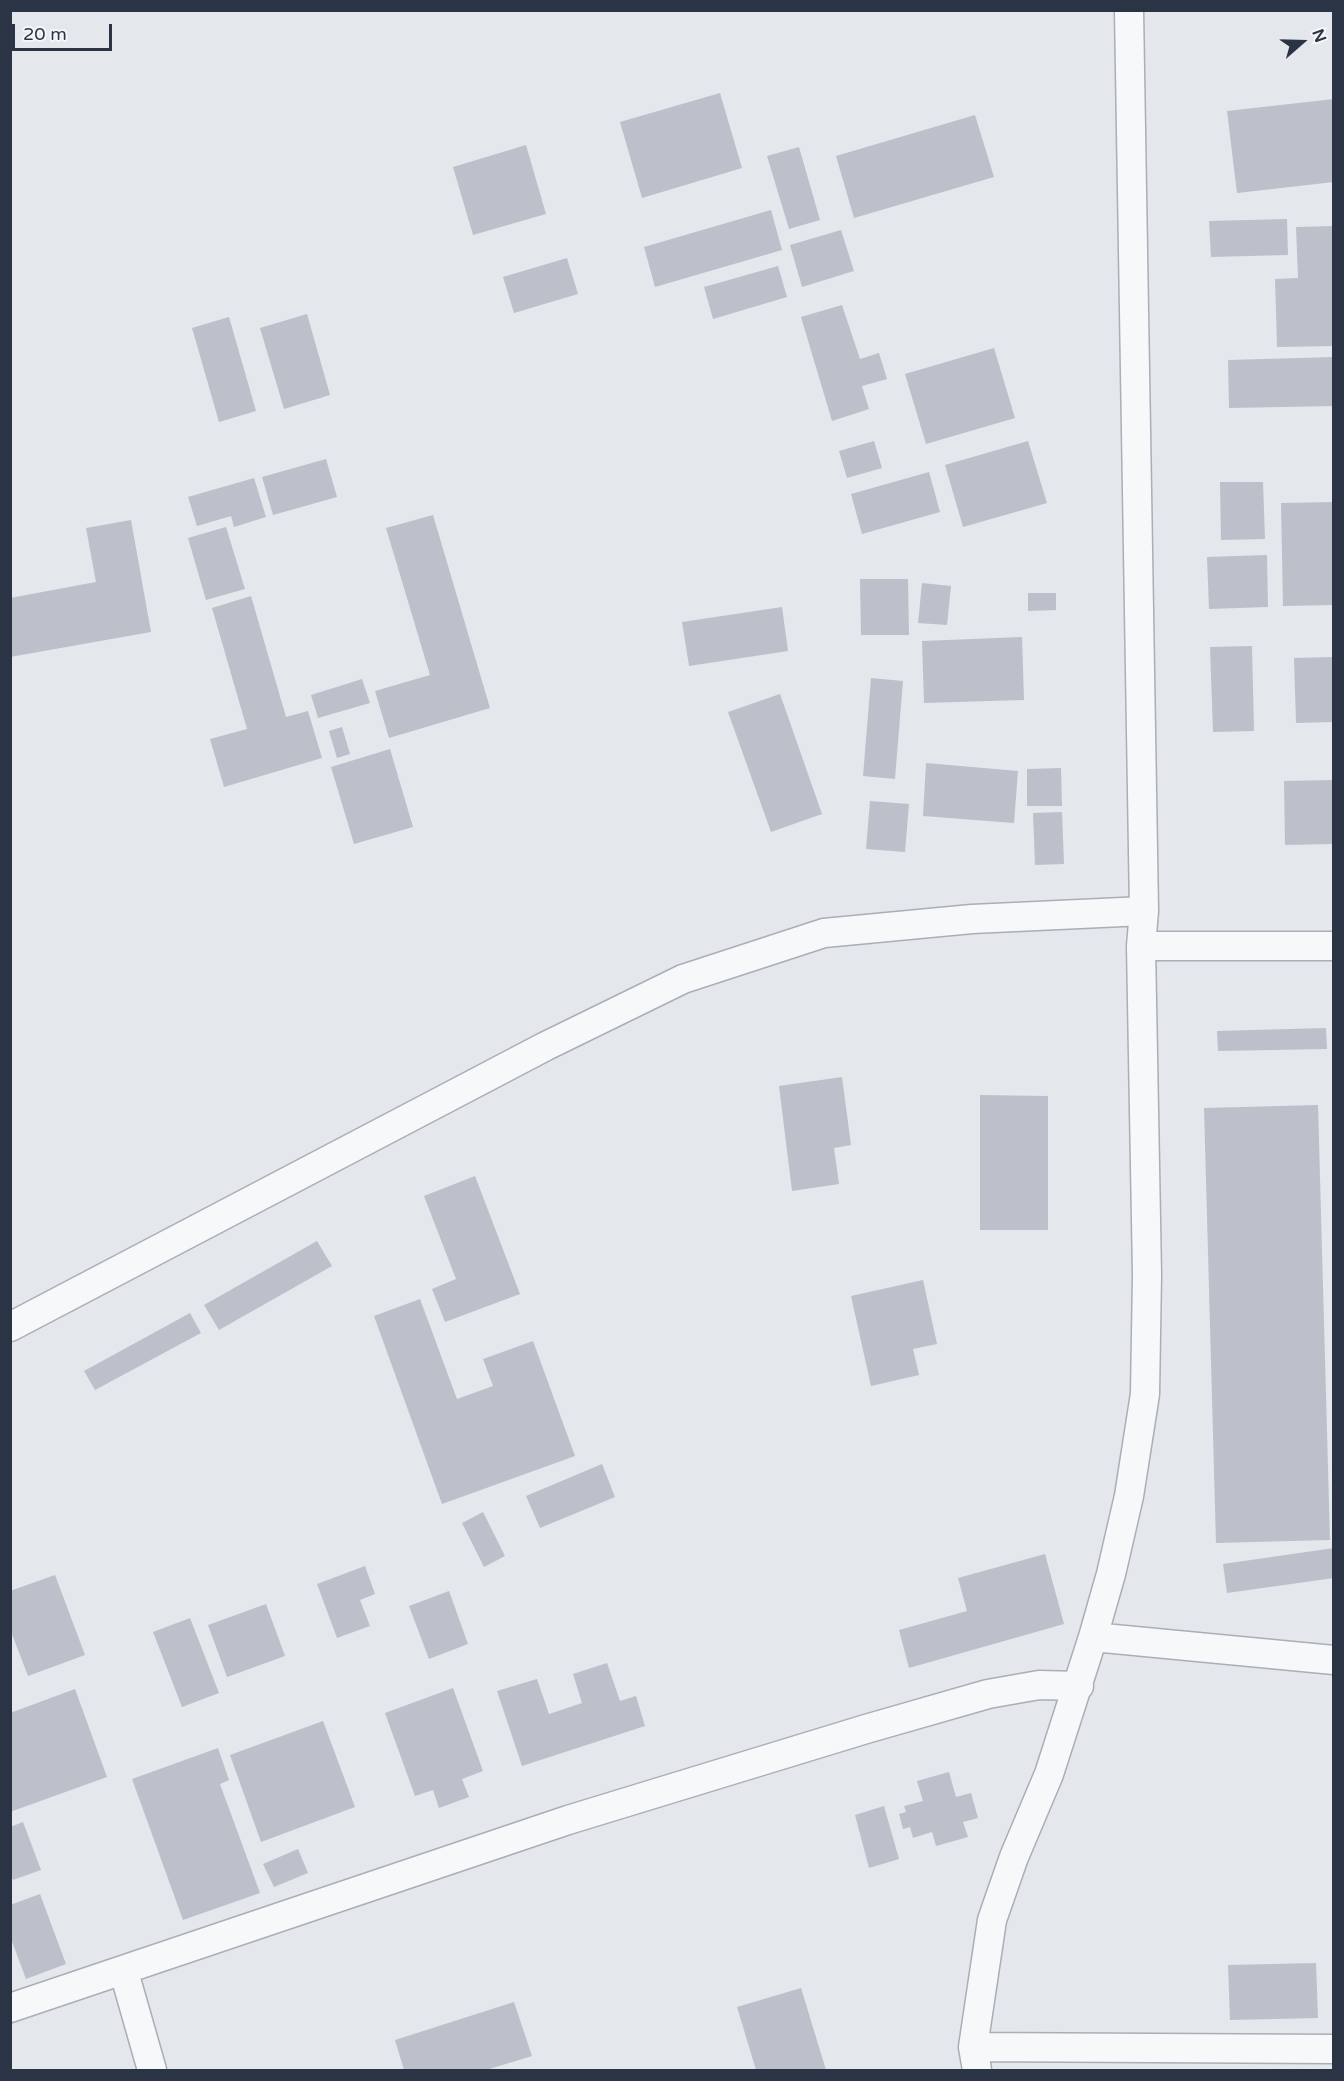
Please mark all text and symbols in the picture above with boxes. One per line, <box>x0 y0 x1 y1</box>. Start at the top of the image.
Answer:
scale bar <box>15 12 116 50</box>
north arrow <box>1272 12 1332 72</box>
text: 20 m <box>23 23 67 45</box>
text: N <box>1307 26 1331 45</box>

